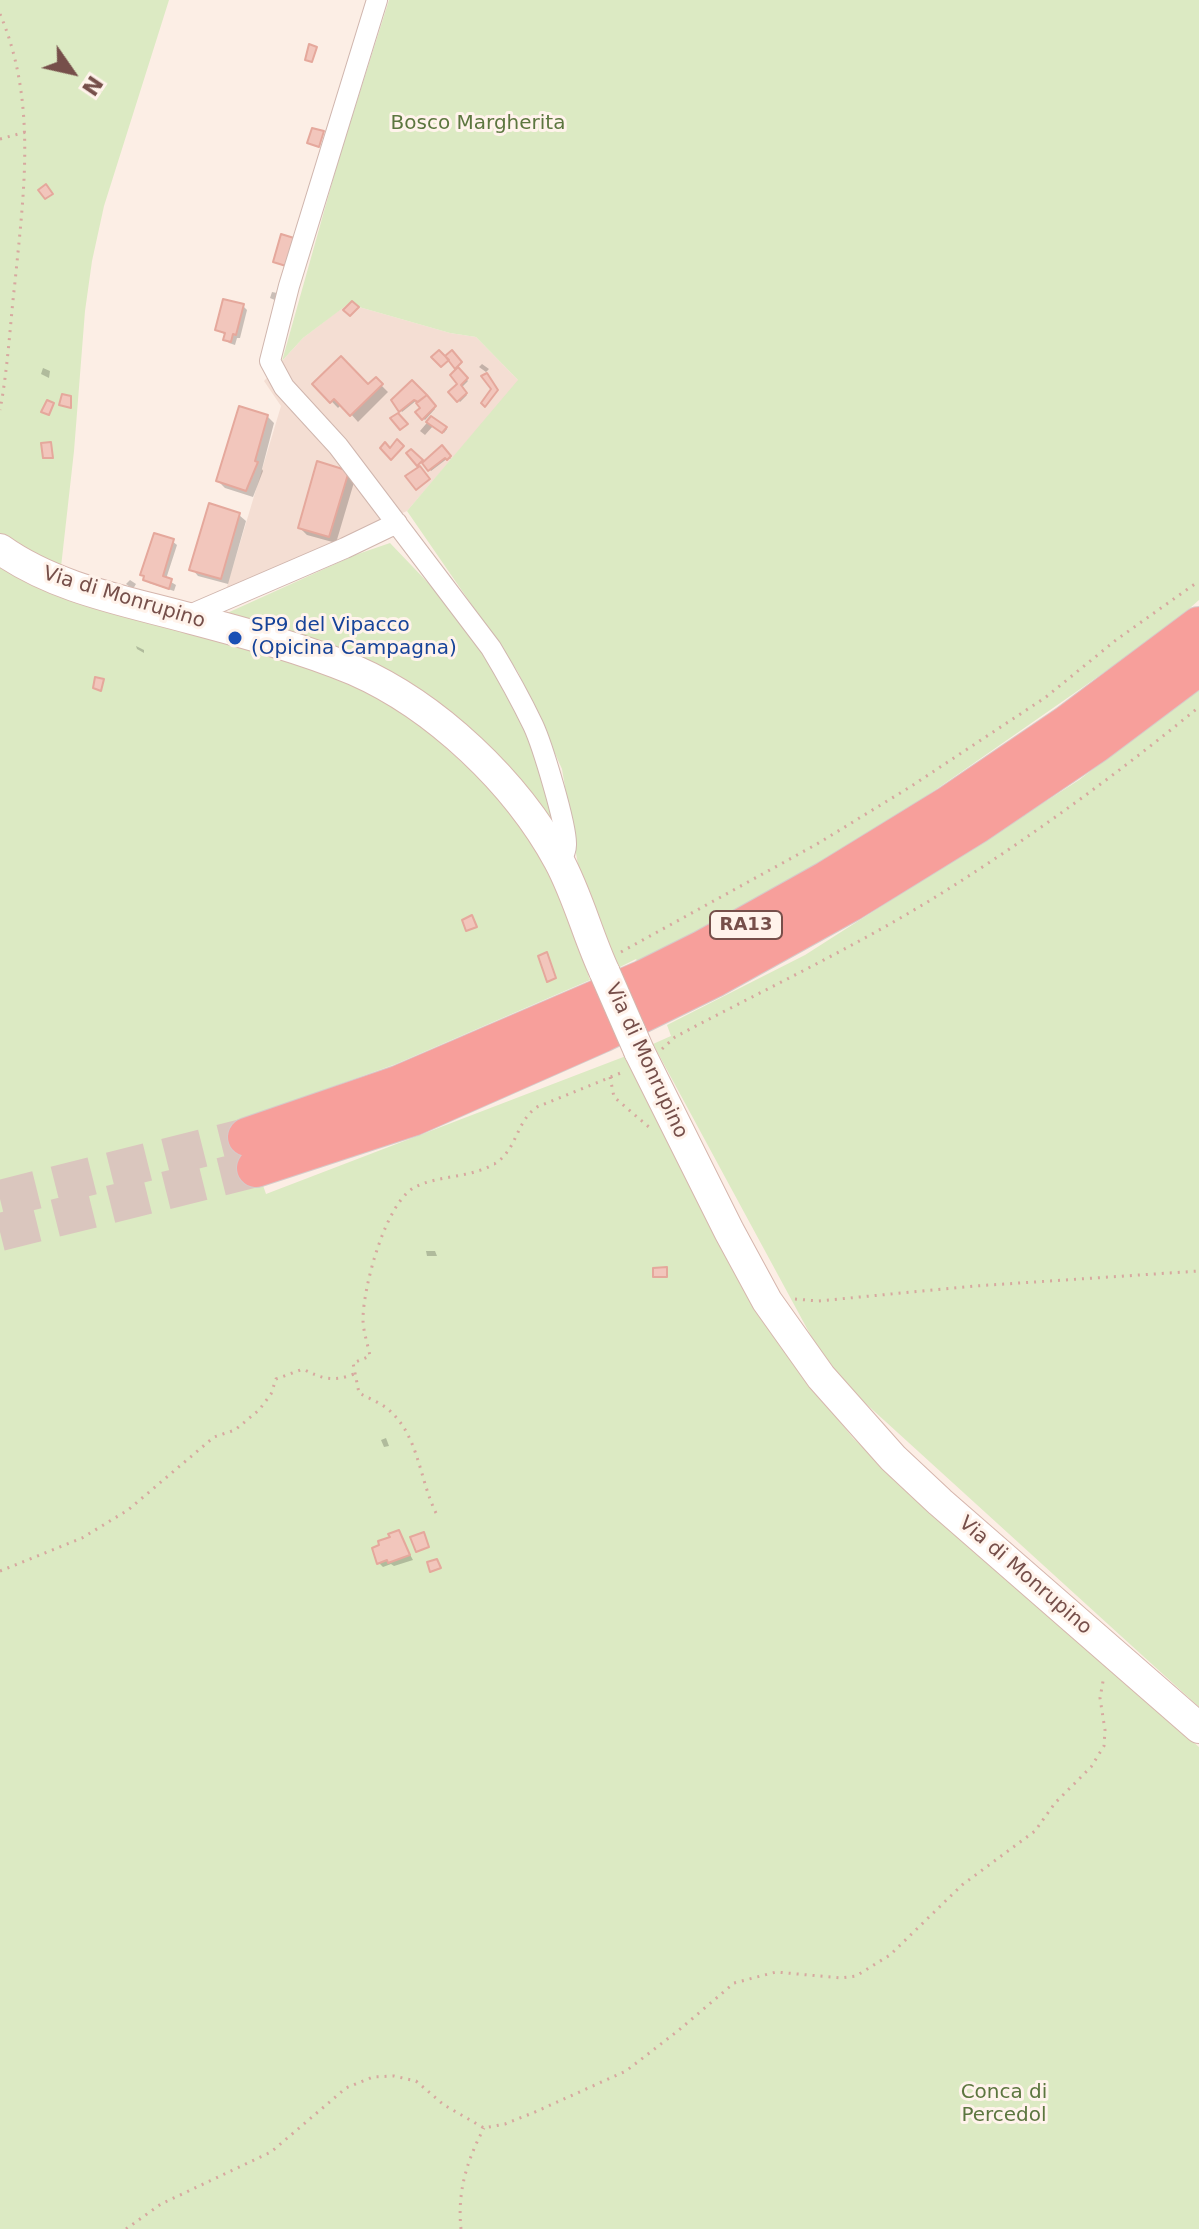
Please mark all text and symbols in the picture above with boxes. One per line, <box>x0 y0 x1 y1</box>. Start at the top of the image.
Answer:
north arrow <box>32 32 112 112</box>
text: N <box>77 71 108 100</box>
park label: Bosco Margherita <box>391 112 565 136</box>
street label: Via di Monrupino <box>40 562 208 634</box>
place label: SP9 del Vipacco (Opicina Campagna) <box>251 614 457 661</box>
marker: SP9 del Vipacco (Opicina Campagna) <box>226 629 244 647</box>
road number: RA13 <box>710 911 782 939</box>
street label: Via di Monrupino <box>600 980 692 1142</box>
street label: Via di Monrupino <box>954 1512 1096 1640</box>
park label: Conca di Percedol <box>961 2081 1047 2128</box>

